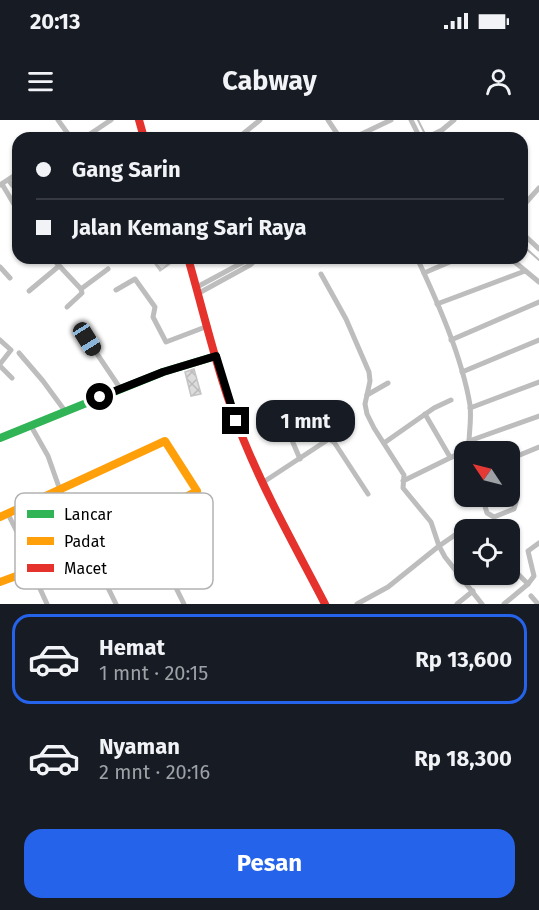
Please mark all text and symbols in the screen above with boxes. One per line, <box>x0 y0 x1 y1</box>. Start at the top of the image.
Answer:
text: 20:13 <box>30 8 80 35</box>
icon: menu <box>24 65 57 98</box>
text: Cabway <box>222 65 317 97</box>
icon: person <box>482 65 515 98</box>
text: Gang Sarin <box>72 156 181 183</box>
text: Jalan Kemang Sari Raya <box>72 214 306 241</box>
car <box>70 319 104 359</box>
route start <box>86 383 113 410</box>
callout: 1 mnt <box>257 400 356 442</box>
route end <box>222 407 249 434</box>
text: 1 mnt <box>280 409 331 433</box>
north arrow <box>454 441 520 507</box>
map controls <box>454 441 520 585</box>
legend <box>15 493 213 589</box>
text: Lancar <box>64 505 113 524</box>
button: locate <box>454 519 520 585</box>
text: Padat <box>64 532 105 551</box>
text: Macet <box>64 559 107 578</box>
icon: car <box>27 632 81 686</box>
text: Hemat <box>99 634 165 661</box>
text: Rp 13,600 <box>415 646 512 673</box>
text: 1 mnt · 20:15 <box>99 661 208 685</box>
icon: car <box>27 731 81 785</box>
text: Nyaman <box>99 733 180 760</box>
text: Rp 18,300 <box>414 745 512 772</box>
text: 2 mnt · 20:16 <box>99 760 210 784</box>
button: Pesan <box>24 829 515 898</box>

